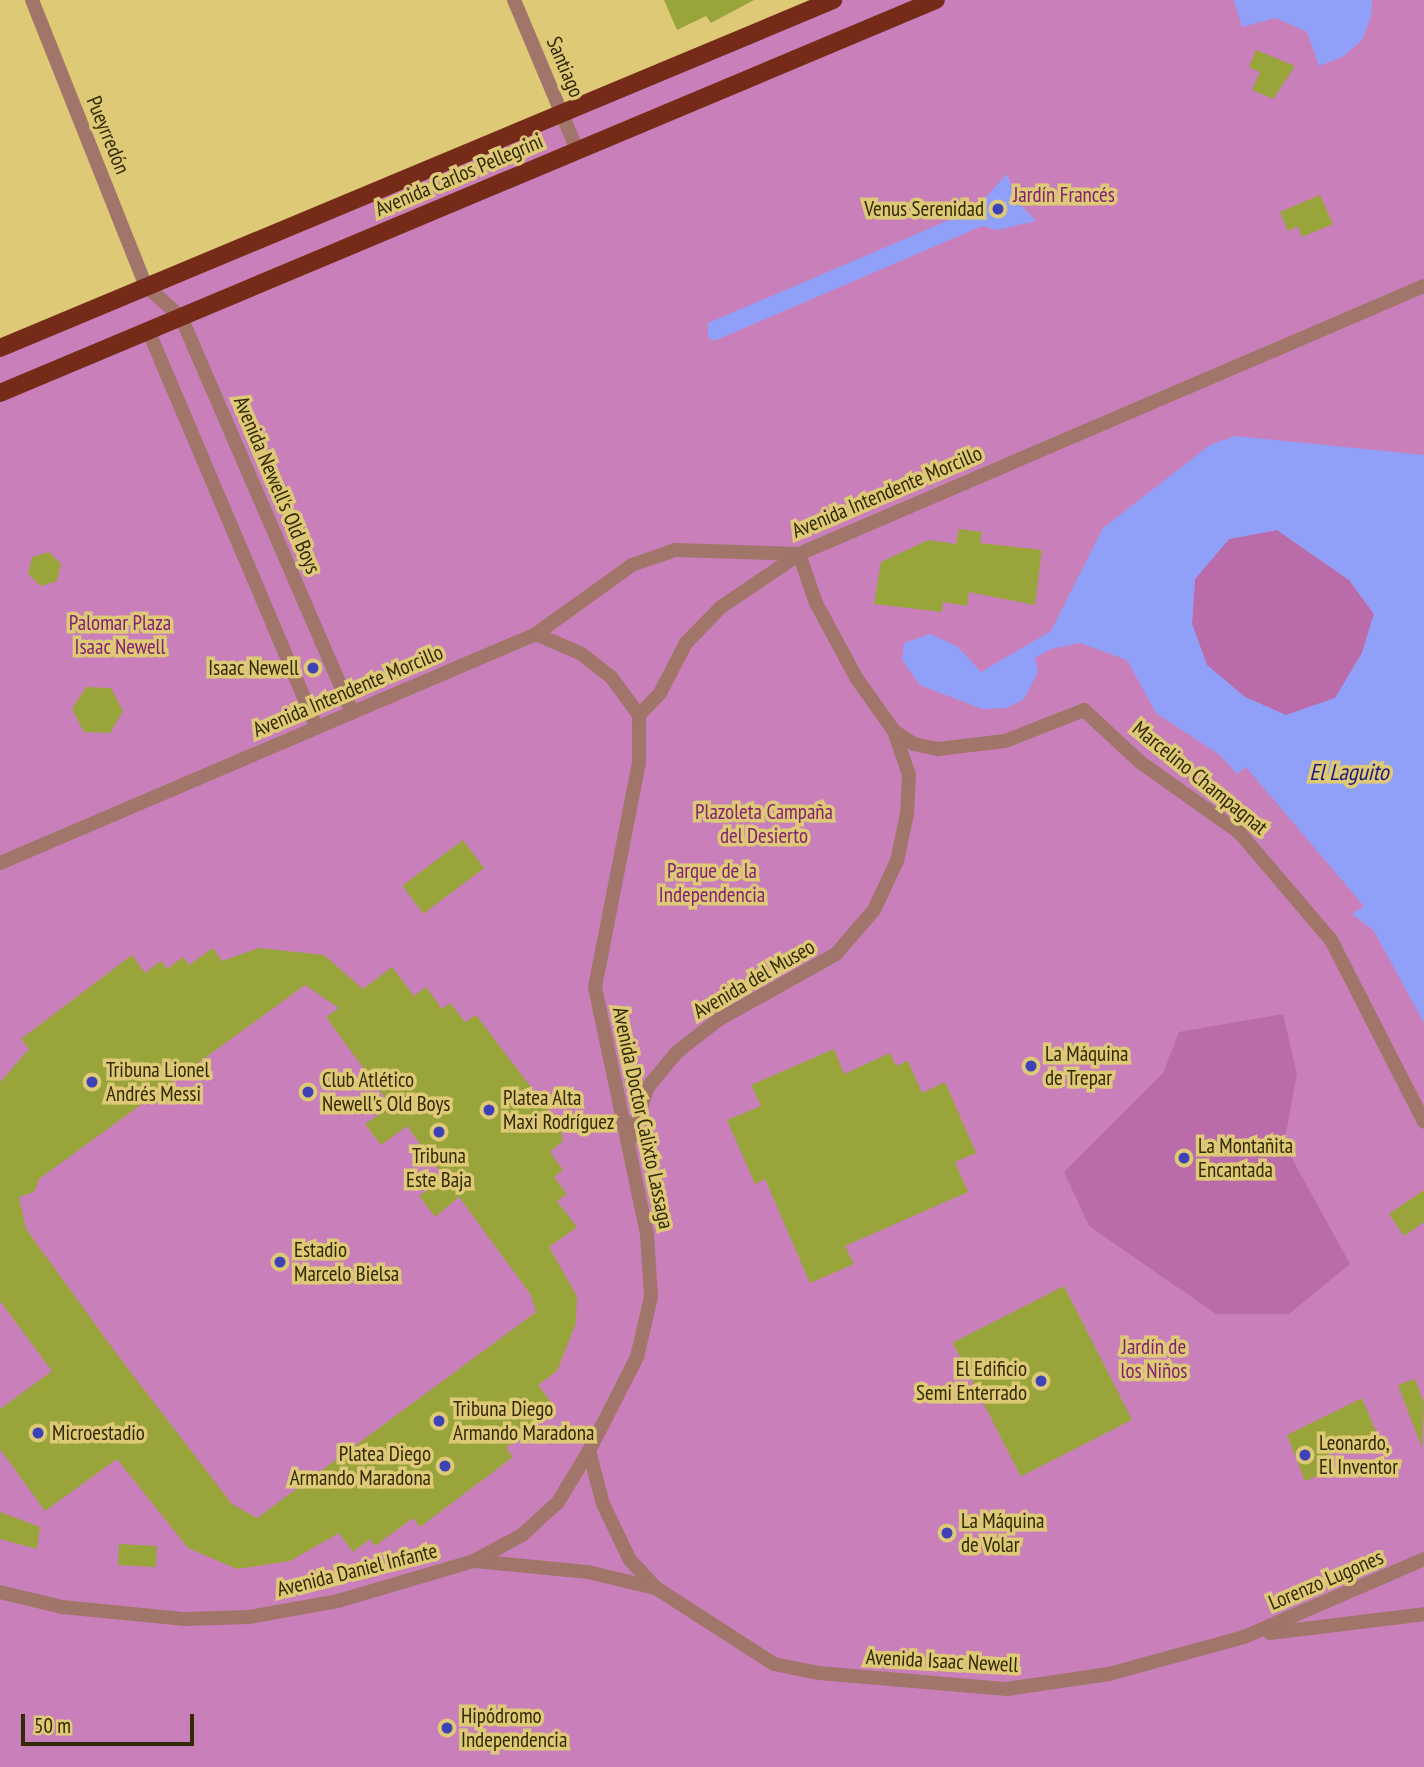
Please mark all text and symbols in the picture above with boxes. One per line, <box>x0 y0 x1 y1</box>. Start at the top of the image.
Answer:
street label: Santiago <box>541 33 589 101</box>
street label: Pueyrredón <box>81 92 135 178</box>
street label: Avenida Carlos Pellegrini <box>371 128 547 222</box>
park label: Jardín Francés <box>1013 182 1115 208</box>
place label: Venus Serenidad <box>864 196 984 222</box>
marker: Venus Serenidad <box>990 201 1006 217</box>
street label: Avenida Newell's Old Boys <box>228 393 326 577</box>
street label: Avenida Intendente Morcillo <box>788 440 986 544</box>
park label: Palomar Plaza Isaac Newell <box>69 610 171 660</box>
street label: Avenida Intendente Morcillo <box>249 639 447 743</box>
place label: Isaac Newell <box>208 655 299 681</box>
marker: Isaac Newell <box>305 660 321 676</box>
street label: Marcelino Champagnat <box>1127 716 1273 840</box>
water label: El Laguito <box>1309 758 1389 786</box>
park label: Plazoleta Campaña del Desierto <box>695 799 833 849</box>
park label: Parque de la Independencia <box>659 858 765 908</box>
street label: Avenida del Museo <box>689 934 819 1024</box>
street label: Avenida Doctor Calixto Lassaga <box>607 1005 679 1231</box>
place label: La Máquina de Trepar <box>1045 1041 1128 1091</box>
place label: Tribuna Lionel Andrés Messi <box>106 1057 209 1107</box>
marker: La Máquina de Trepar <box>1023 1058 1039 1074</box>
place label: Club Atlético Newell's Old Boys <box>322 1067 450 1117</box>
marker: Tribuna Lionel Andrés Messi <box>84 1074 100 1090</box>
marker: Club Atlético Newell's Old Boys <box>300 1084 316 1100</box>
place label: Platea Alta Maxi Rodríguez <box>503 1085 614 1135</box>
marker: Platea Alta Maxi Rodríguez <box>481 1102 497 1118</box>
marker: Tribuna Este Baja <box>431 1124 447 1140</box>
place label: La Montañita Encantada <box>1198 1133 1293 1183</box>
place label: Tribuna Este Baja <box>406 1143 472 1193</box>
marker: La Montañita Encantada <box>1176 1150 1192 1166</box>
place label: Estadio Marcelo Bielsa <box>294 1237 399 1287</box>
marker: Estadio Marcelo Bielsa <box>272 1254 288 1270</box>
park label: Jardín de los Niños <box>1121 1334 1187 1384</box>
place label: El Edificio Semi Enterrado <box>916 1356 1027 1406</box>
marker: El Edificio Semi Enterrado <box>1033 1373 1049 1389</box>
place label: Tribuna Diego Armando Maradona <box>453 1396 594 1446</box>
marker: Tribuna Diego Armando Maradona <box>431 1413 447 1429</box>
place label: Microestadio <box>52 1420 145 1446</box>
marker: Microestadio <box>30 1425 46 1441</box>
place label: Leonardo, El Inventor <box>1319 1430 1398 1480</box>
place label: Platea Diego Armando Maradona <box>290 1441 431 1491</box>
marker: Leonardo, El Inventor <box>1297 1447 1313 1463</box>
marker: Platea Diego Armando Maradona <box>437 1458 453 1474</box>
place label: La Máquina de Volar <box>961 1508 1044 1558</box>
marker: La Máquina de Volar <box>939 1525 955 1541</box>
street label: Avenida Daniel Infante <box>274 1538 440 1602</box>
street label: Lorenzo Lugones <box>1265 1545 1387 1615</box>
street label: Avenida Isaac Newell <box>865 1644 1019 1678</box>
scale bar <box>24 1700 198 1744</box>
place label: Hipódromo Independencia <box>461 1703 567 1753</box>
text: 50 m <box>34 1712 71 1739</box>
marker: Hipódromo Independencia <box>439 1720 455 1736</box>

